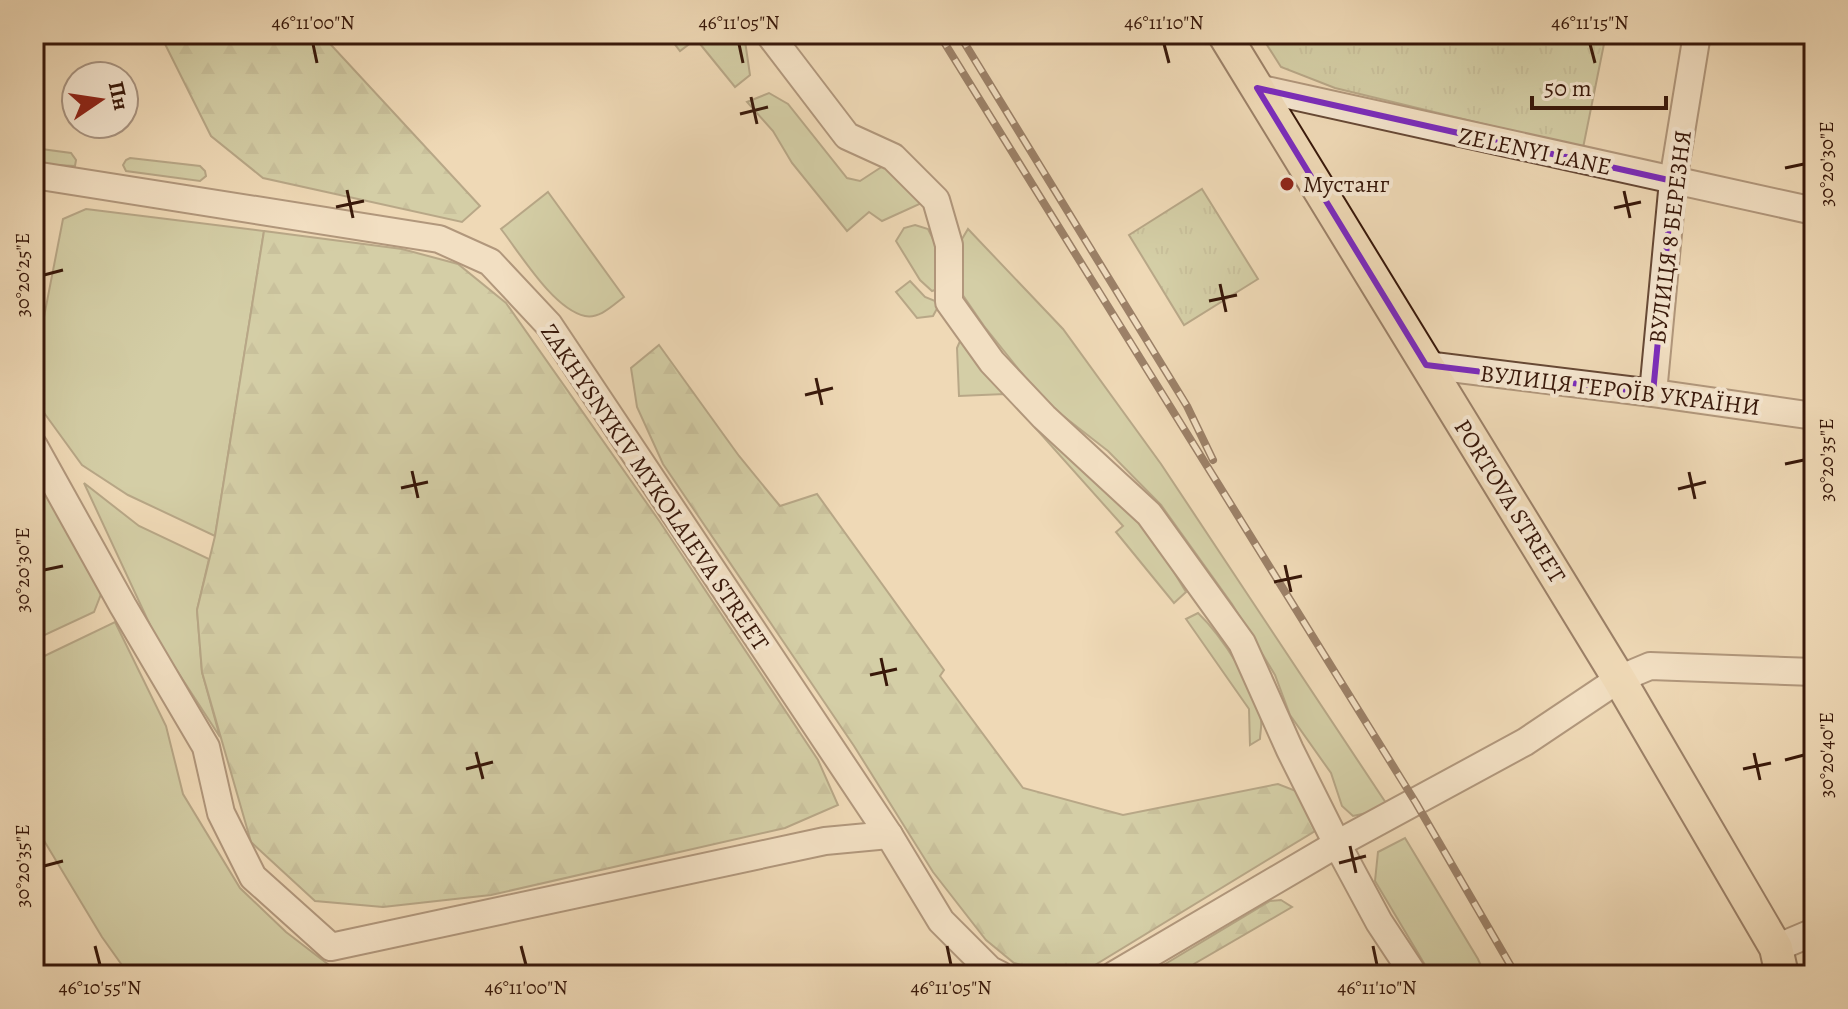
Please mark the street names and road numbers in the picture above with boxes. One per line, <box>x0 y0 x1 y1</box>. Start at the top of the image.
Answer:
street label: ZELENYI LANE <box>1456 119 1614 183</box>
street label: ВУЛИЦЯ 8 БЕРЕЗНЯ <box>1641 128 1699 346</box>
street label: ZAKHYSNYKIV MYKOLAIEVA STREET <box>533 317 777 657</box>
street label: ВУЛИЦЯ ГЕРОЇВ УКРАЇНИ <box>1478 357 1762 423</box>
street label: PORTOVA STREET <box>1447 413 1573 589</box>

